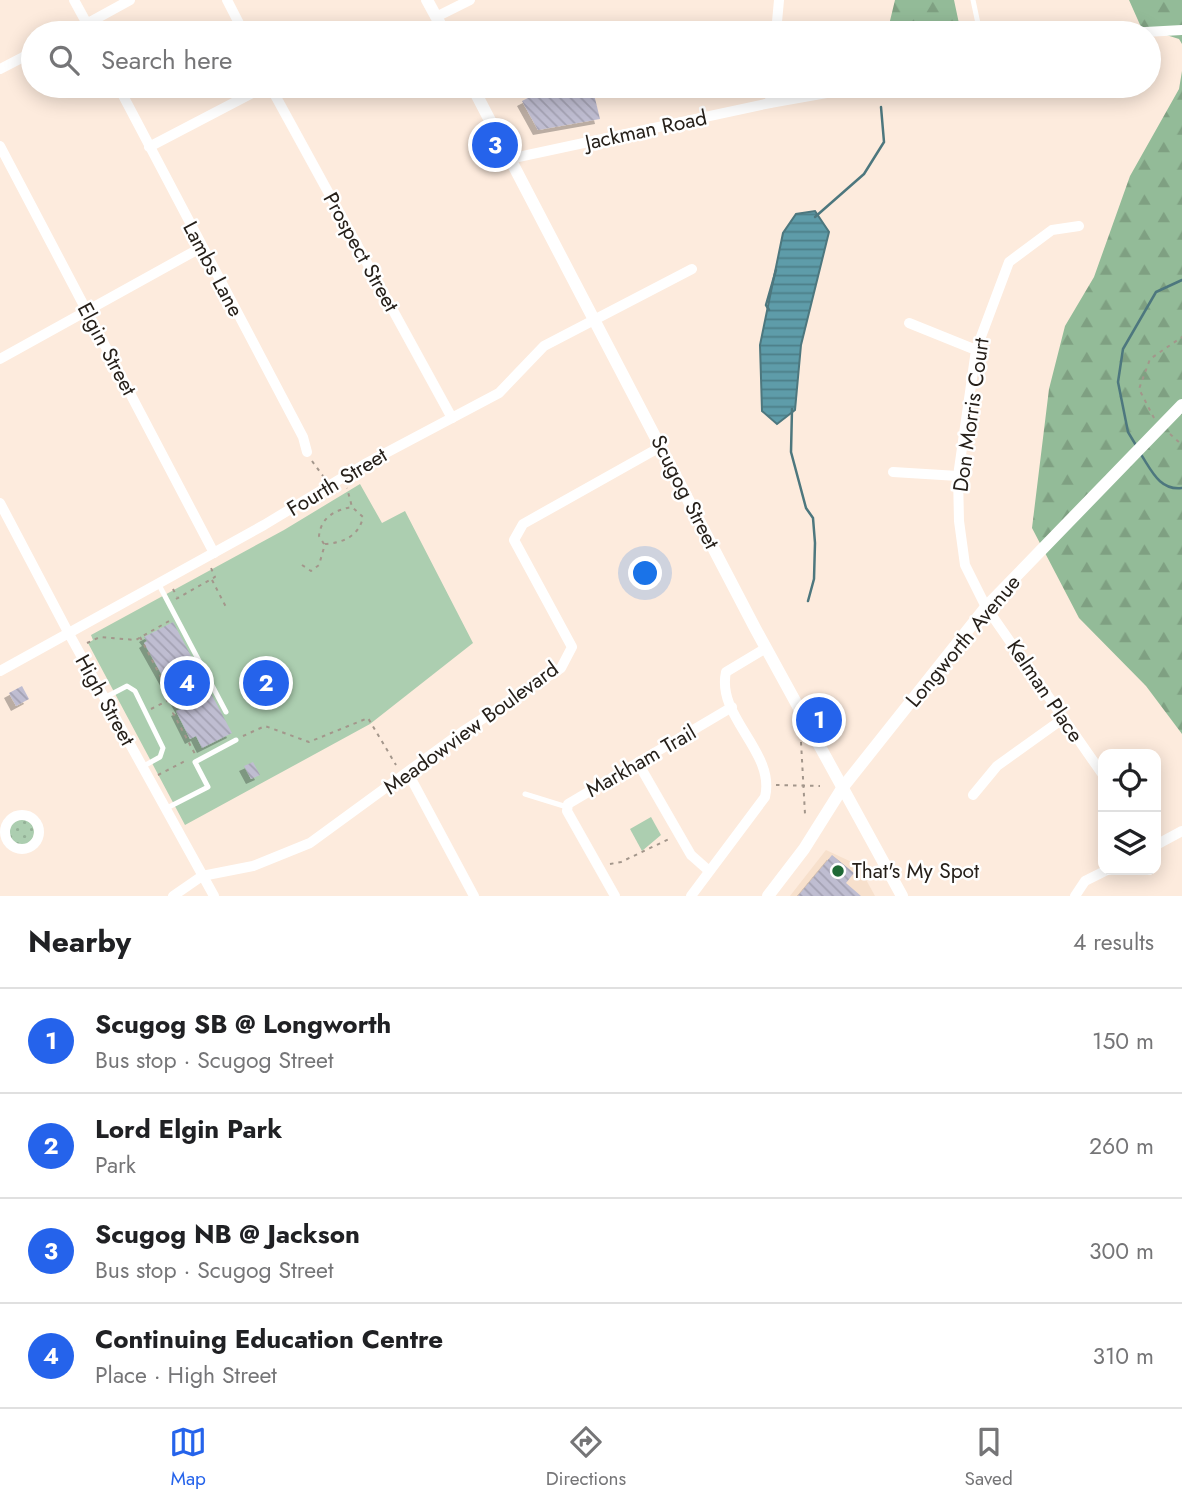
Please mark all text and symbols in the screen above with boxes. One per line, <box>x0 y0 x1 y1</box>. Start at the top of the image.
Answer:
search box <box>21 21 1161 98</box>
icon: search <box>45 41 83 79</box>
text: Search here <box>101 41 233 79</box>
street label: Jackman Road <box>580 102 710 158</box>
pin: 3 <box>472 119 518 171</box>
street label: Prospect Street <box>316 187 406 317</box>
street label: Lambs Lane <box>175 216 251 322</box>
street label: Elgin Street <box>70 297 144 401</box>
street label: Don Morris Court <box>945 336 997 494</box>
street label: Scugog Street <box>643 430 727 554</box>
street label: Fourth Street <box>281 440 393 524</box>
your location <box>628 556 662 590</box>
street label: Longworth Avenue <box>899 568 1027 714</box>
street label: Kelman Place <box>1000 634 1091 748</box>
street label: High Street <box>68 649 142 751</box>
street label: Meadowview Boulevard <box>377 654 565 802</box>
pin: 4 <box>164 657 210 709</box>
pin: 2 <box>243 657 289 709</box>
pin: 1 <box>796 694 842 746</box>
street label: Markham Trail <box>580 717 702 805</box>
map controls <box>1098 749 1161 875</box>
button: locate <box>1098 749 1161 812</box>
button: layers <box>1098 812 1161 875</box>
place label: That's My Spot <box>852 856 979 886</box>
marker: That's My Spot <box>830 863 846 879</box>
text: Nearby <box>28 920 131 963</box>
text: 4 results <box>1073 925 1154 959</box>
text: Scugog SB @ Longworth <box>95 1005 391 1043</box>
text: 1 <box>45 1024 57 1058</box>
text: 150 m <box>1092 1024 1154 1058</box>
text: Bus stop · Scugog Street <box>95 1043 333 1077</box>
text: Lord Elgin Park <box>95 1110 282 1148</box>
text: 2 <box>43 1129 59 1163</box>
text: 260 m <box>1089 1129 1154 1163</box>
text: Park <box>95 1148 136 1182</box>
text: Scugog NB @ Jackson <box>95 1215 360 1253</box>
text: 3 <box>44 1234 58 1268</box>
text: 300 m <box>1089 1234 1154 1268</box>
text: Bus stop · Scugog Street <box>95 1253 333 1287</box>
text: Continuing Education Centre <box>95 1320 443 1358</box>
text: 4 <box>43 1339 59 1373</box>
text: 310 m <box>1092 1339 1154 1373</box>
text: Place · High Street <box>95 1358 277 1392</box>
tab: Map <box>169 1423 207 1492</box>
tab: Directions <box>546 1423 626 1492</box>
tab: Saved <box>965 1423 1013 1492</box>

